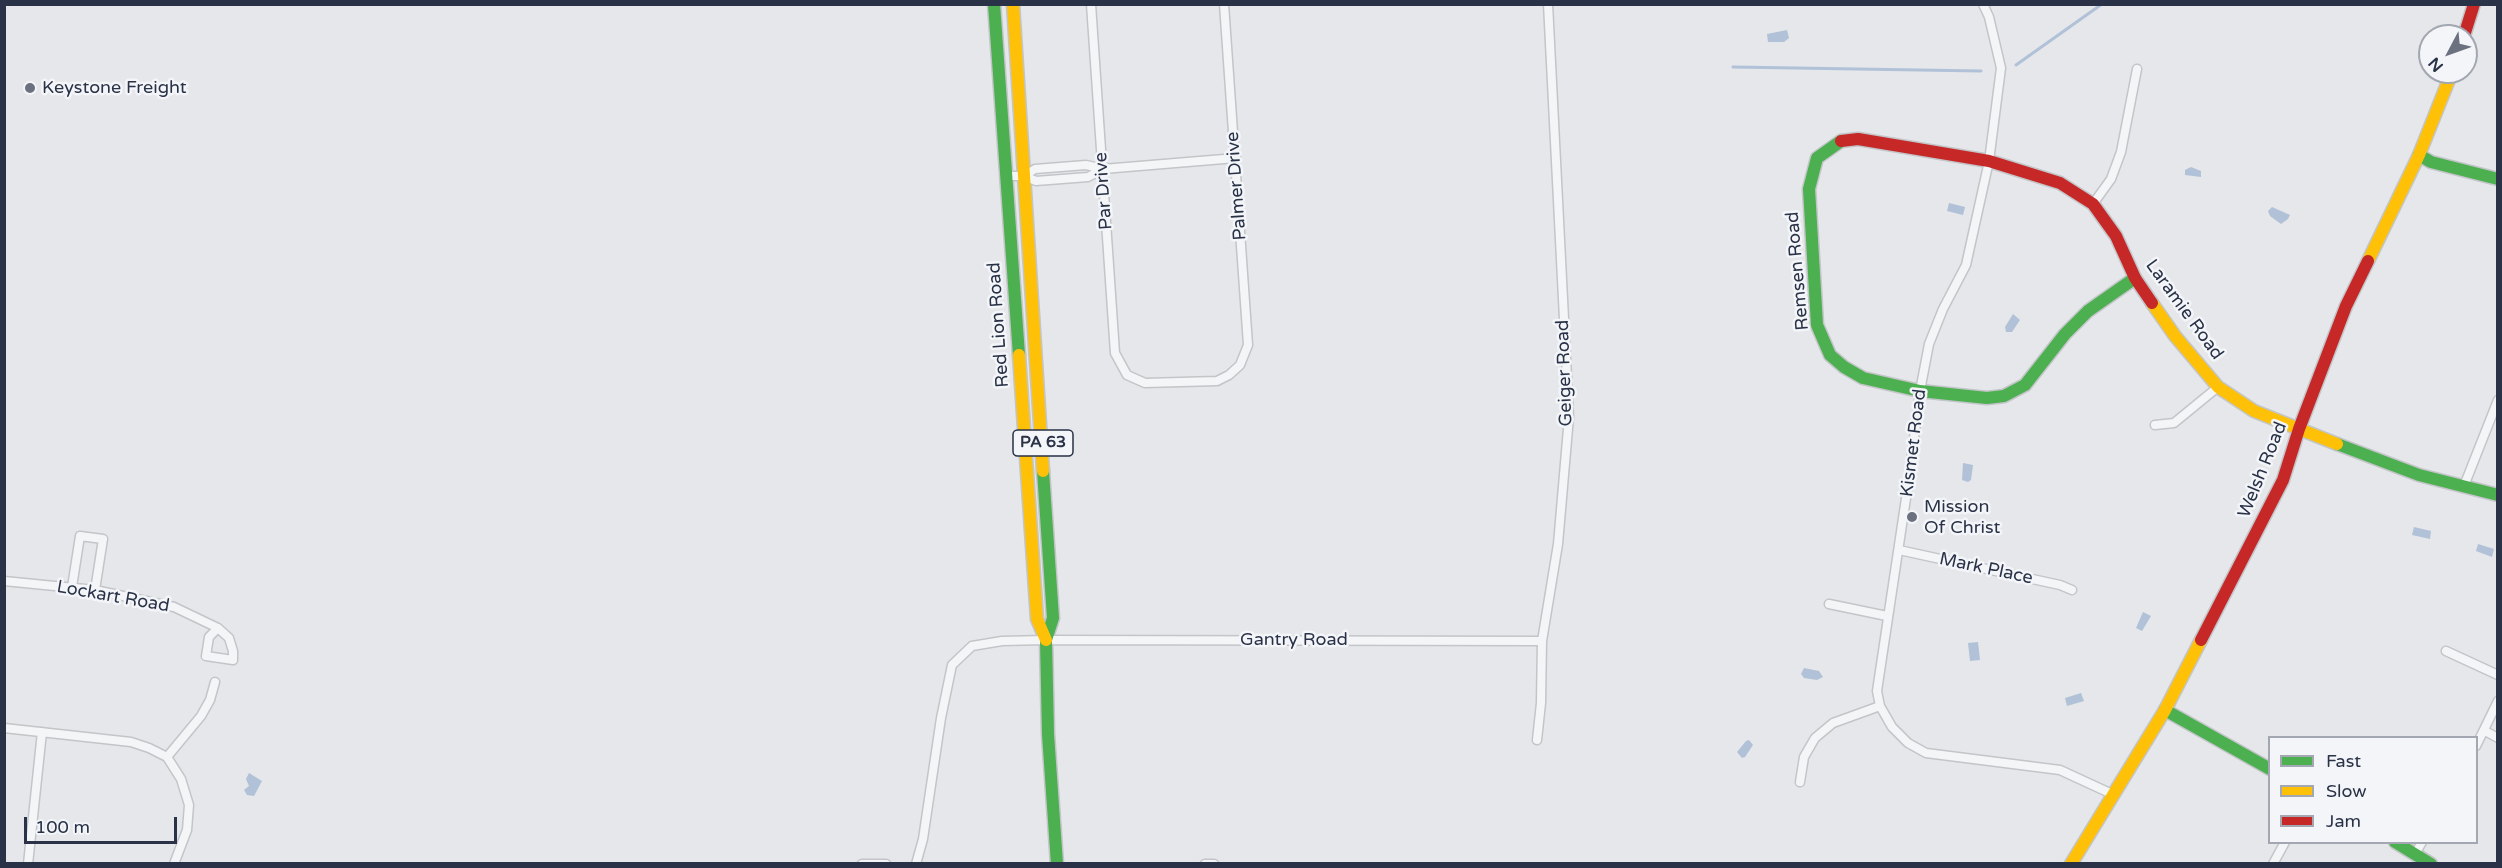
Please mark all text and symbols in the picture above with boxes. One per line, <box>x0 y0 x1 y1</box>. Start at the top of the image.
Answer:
north arrow <box>2418 24 2478 84</box>
text: N <box>2424 53 2448 76</box>
place label: Keystone Freight <box>42 77 187 99</box>
marker: Keystone Freight <box>23 81 37 95</box>
street label: Palmer Drive <box>1222 131 1252 241</box>
street label: Par Drive <box>1091 152 1117 230</box>
street label: Remsen Road <box>1782 211 1814 331</box>
street label: Laramie Road <box>2140 256 2228 364</box>
street label: Red Lion Road <box>984 262 1014 388</box>
street label: Geiger Road <box>1552 319 1578 427</box>
street label: Kismet Road <box>1897 388 1931 498</box>
street label: Welsh Road <box>2234 419 2292 521</box>
road number: PA 63 <box>1013 430 1073 456</box>
place label: Mission Of Christ <box>1924 496 2000 538</box>
marker: Mission Of Christ <box>1905 510 1919 524</box>
street label: Mark Place <box>1937 549 2035 589</box>
street label: Lockart Road <box>55 576 171 618</box>
street label: Gantry Road <box>1240 629 1348 651</box>
legend <box>2268 736 2478 844</box>
text: Fast <box>2326 750 2361 772</box>
text: Slow <box>2326 780 2367 802</box>
scale bar <box>27 805 180 843</box>
text: Jam <box>2326 810 2361 832</box>
text: 100 m <box>35 816 90 838</box>

